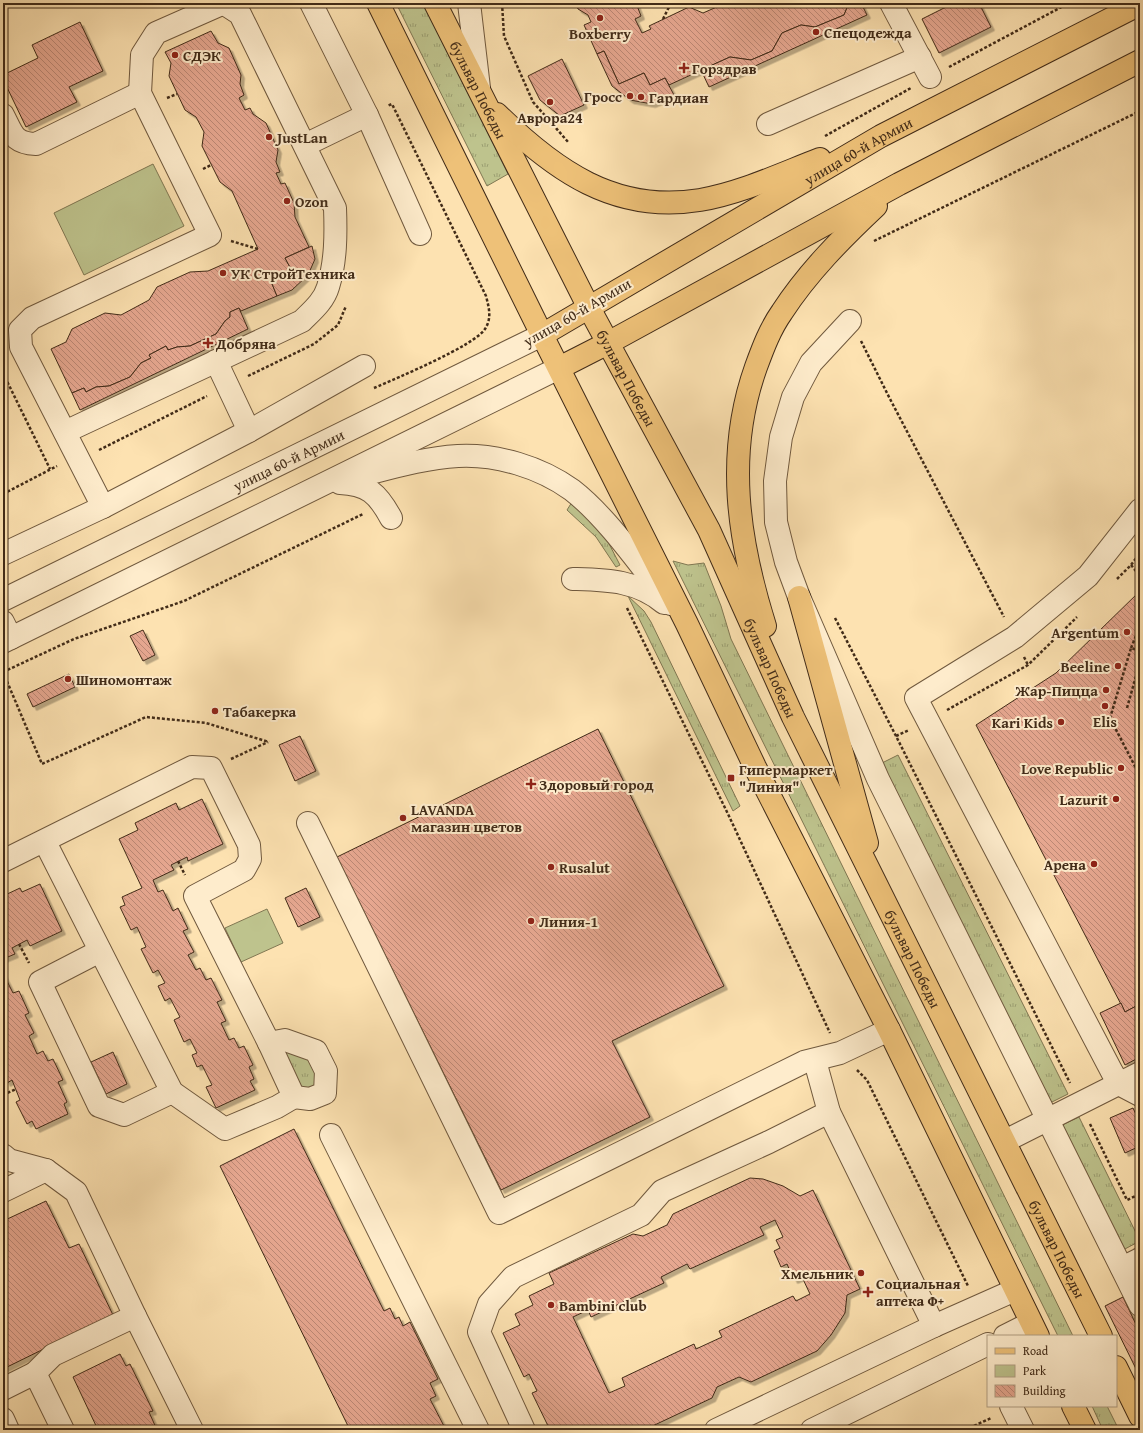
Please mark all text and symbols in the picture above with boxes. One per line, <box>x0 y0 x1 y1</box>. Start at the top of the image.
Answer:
marker: Boxberry <box>595 13 605 23</box>
place label: Спецодежда <box>824 22 912 43</box>
place label: Boxberry <box>569 23 631 44</box>
marker: Спецодежда <box>811 27 821 37</box>
street label: бульвар Победы <box>445 37 512 143</box>
place label: СДЭК <box>183 45 221 66</box>
marker: СДЭК <box>170 50 180 60</box>
place label: Горздрав <box>692 58 757 79</box>
marker: Горздрав <box>679 63 689 73</box>
place label: Гросс <box>584 86 622 107</box>
place label: Гардиан <box>649 87 708 108</box>
marker: Гросс <box>625 91 635 101</box>
marker: Гардиан <box>636 92 646 102</box>
marker: Аврора24 <box>545 97 555 107</box>
place label: Аврора24 <box>517 107 583 128</box>
street label: улица 60-й Армии <box>799 111 916 190</box>
place label: JustLan <box>274 127 327 148</box>
marker: JustLan <box>264 132 274 142</box>
place label: Ozon <box>295 191 329 212</box>
marker: Ozon <box>282 196 292 206</box>
place label: УК СтройТехника <box>231 263 355 284</box>
marker: УК СтройТехника <box>218 268 228 278</box>
street label: улица 60-й Армии <box>518 273 635 352</box>
street label: бульвар Победы <box>592 326 662 430</box>
place label: Добряна <box>215 333 276 354</box>
marker: Добряна <box>203 338 213 348</box>
street label: улица 60-й Армии <box>228 423 348 496</box>
street label: бульвар Победы <box>739 614 803 721</box>
place label: Argentum <box>1051 622 1119 643</box>
marker: Argentum <box>1122 627 1132 637</box>
place label: Beeline <box>1060 656 1110 677</box>
marker: Beeline <box>1113 661 1123 671</box>
place label: Шиномонтаж <box>76 669 172 690</box>
marker: Шиномонтаж <box>63 674 73 684</box>
place label: Жар-Пицца <box>1015 680 1098 701</box>
marker: Жар-Пицца <box>1101 685 1111 695</box>
place label: Табакерка <box>223 701 297 722</box>
marker: Elis <box>1100 701 1110 711</box>
marker: Табакерка <box>210 706 220 716</box>
place label: Elis <box>1093 711 1117 732</box>
place label: Kari Kids <box>992 712 1053 733</box>
marker: Kari Kids <box>1056 717 1066 727</box>
place label: Love Republic <box>1021 758 1113 779</box>
place label: Гипермаркет "Линия" <box>739 759 833 797</box>
marker: Love Republic <box>1116 763 1126 773</box>
marker: Гипермаркет "Линия" <box>726 773 736 783</box>
place label: Здоровый город <box>539 774 654 795</box>
marker: Здоровый город <box>526 779 536 789</box>
place label: Lazurit <box>1060 789 1108 810</box>
marker: Lazurit <box>1111 794 1121 804</box>
place label: LAVANDA магазин цветов <box>411 799 522 837</box>
marker: LAVANDA магазин цветов <box>398 813 408 823</box>
place label: Арена <box>1044 854 1086 875</box>
place label: Rusalut <box>559 857 610 878</box>
marker: Арена <box>1089 859 1099 869</box>
marker: Rusalut <box>546 862 556 872</box>
street label: бульвар Победы <box>880 906 947 1012</box>
place label: Линия-1 <box>539 911 598 932</box>
marker: Линия-1 <box>526 916 536 926</box>
street label: бульвар Победы <box>1024 1196 1091 1302</box>
place label: Хмельник <box>781 1263 853 1284</box>
marker: Хмельник <box>856 1268 866 1278</box>
place label: Социальная аптека Ф+ <box>876 1273 960 1311</box>
marker: Социальная аптека Ф+ <box>863 1287 873 1297</box>
place label: Bambini club <box>559 1295 647 1316</box>
marker: Bambini club <box>546 1300 556 1310</box>
legend <box>987 1335 1117 1407</box>
text: Road <box>1023 1342 1049 1359</box>
text: Park <box>1023 1362 1047 1379</box>
text: Building <box>1023 1382 1066 1399</box>

